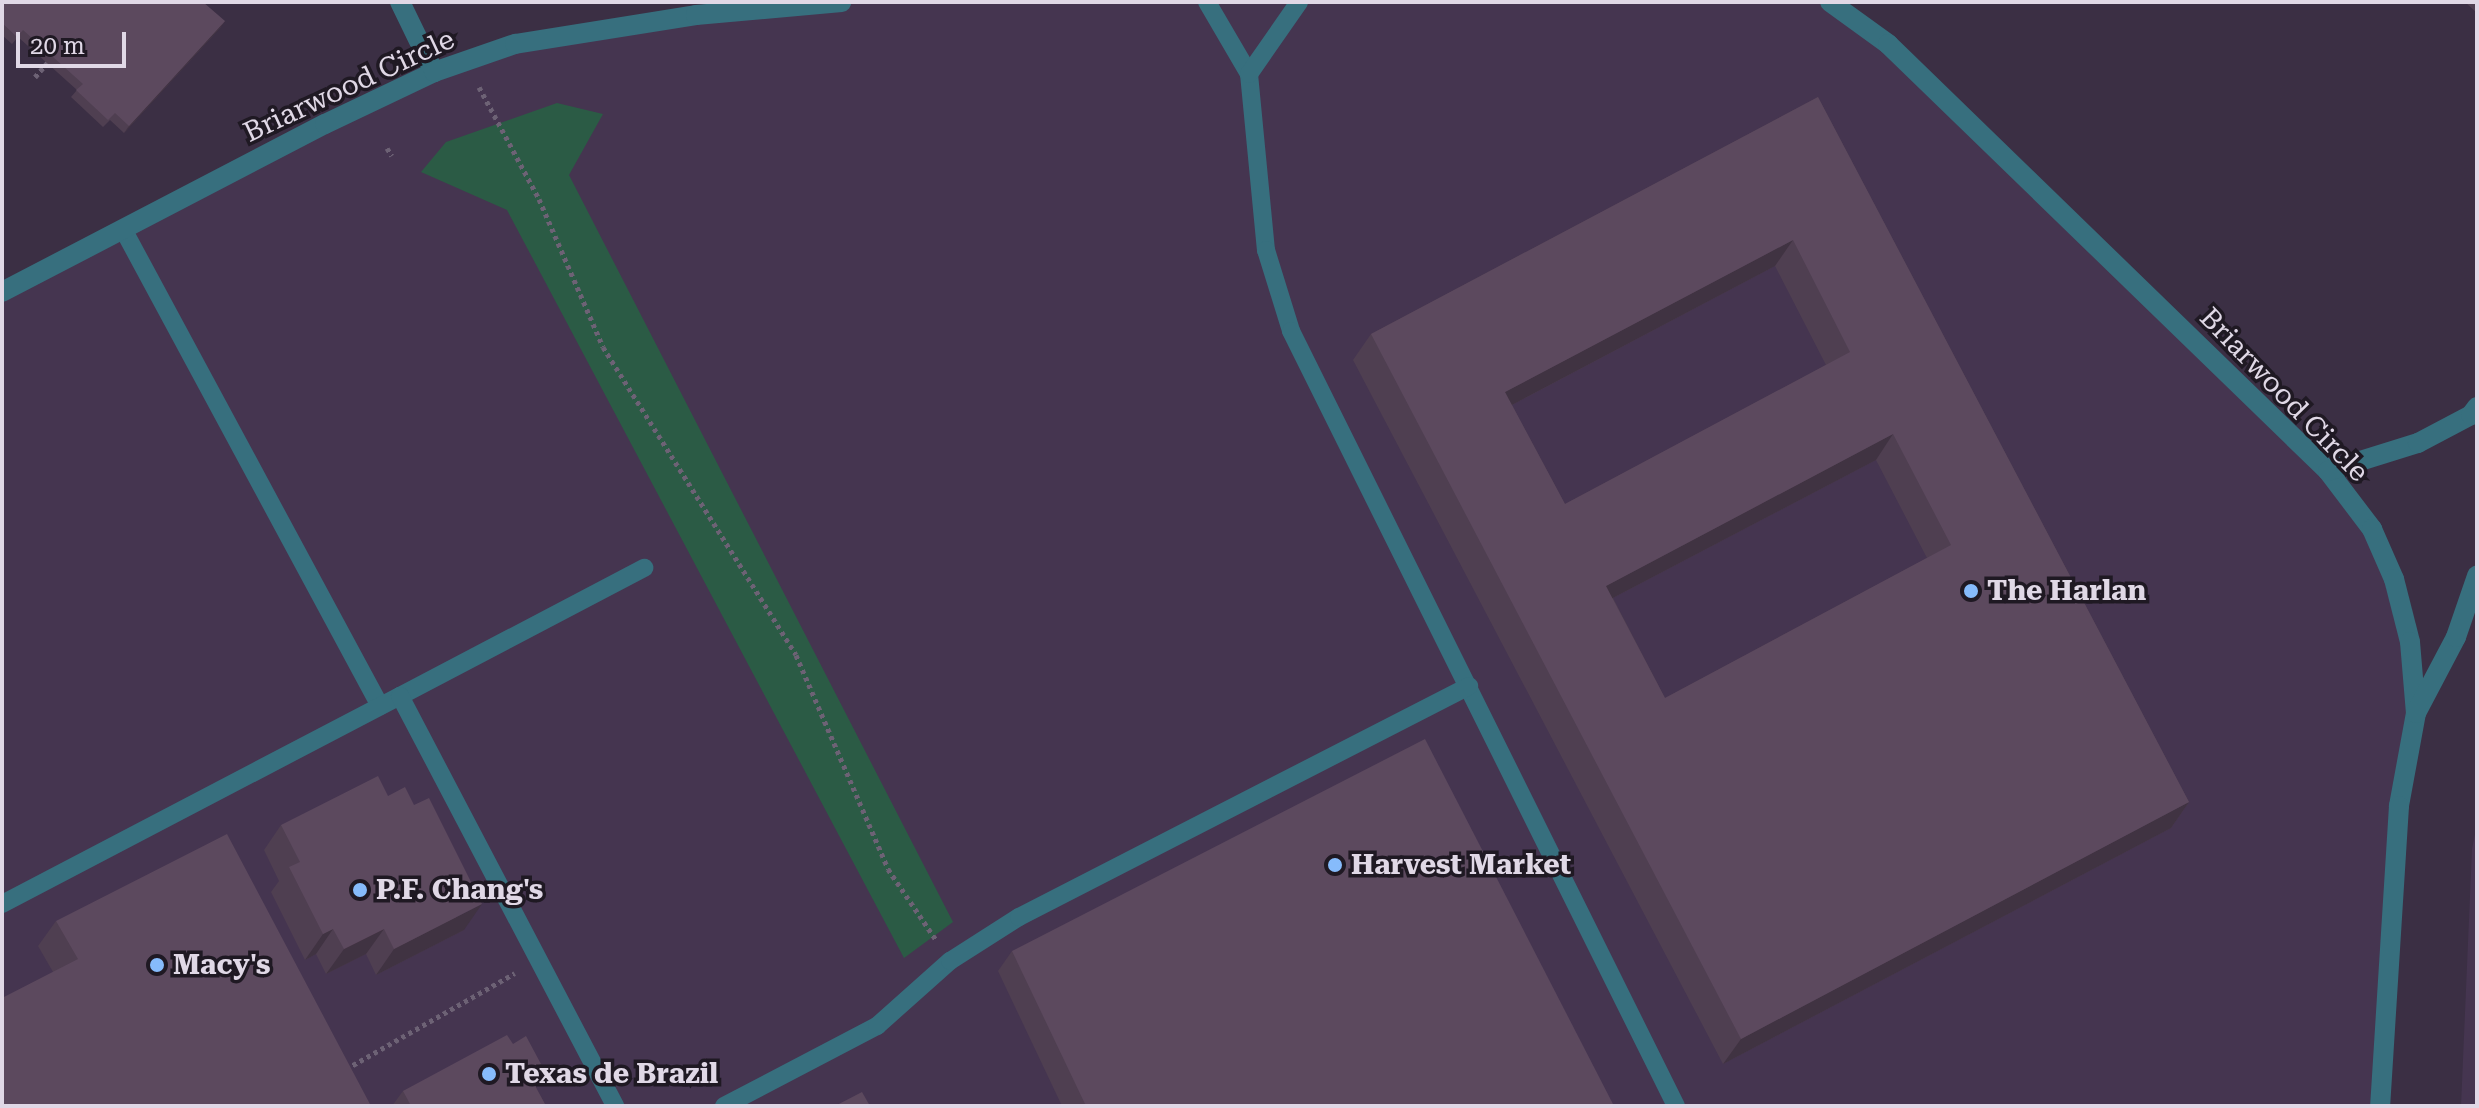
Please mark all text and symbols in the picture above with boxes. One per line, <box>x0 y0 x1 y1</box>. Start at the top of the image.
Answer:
scale bar <box>20 16 130 66</box>
street label: Briarwood Circle <box>238 22 460 150</box>
text: 20 m <box>30 32 85 60</box>
street label: Briarwood Circle <box>2193 301 2375 489</box>
place label: The Harlan <box>1987 574 2146 608</box>
marker: The Harlan <box>1962 582 1980 600</box>
place label: Harvest Market <box>1351 848 1571 882</box>
marker: Harvest Market <box>1326 856 1344 874</box>
place label: P.F. Chang's <box>376 873 543 907</box>
marker: P.F. Chang's <box>351 881 369 899</box>
place label: Macy's <box>173 948 270 982</box>
marker: Macy's <box>148 956 166 974</box>
place label: Texas de Brazil <box>505 1057 718 1091</box>
marker: Texas de Brazil <box>480 1065 498 1083</box>

